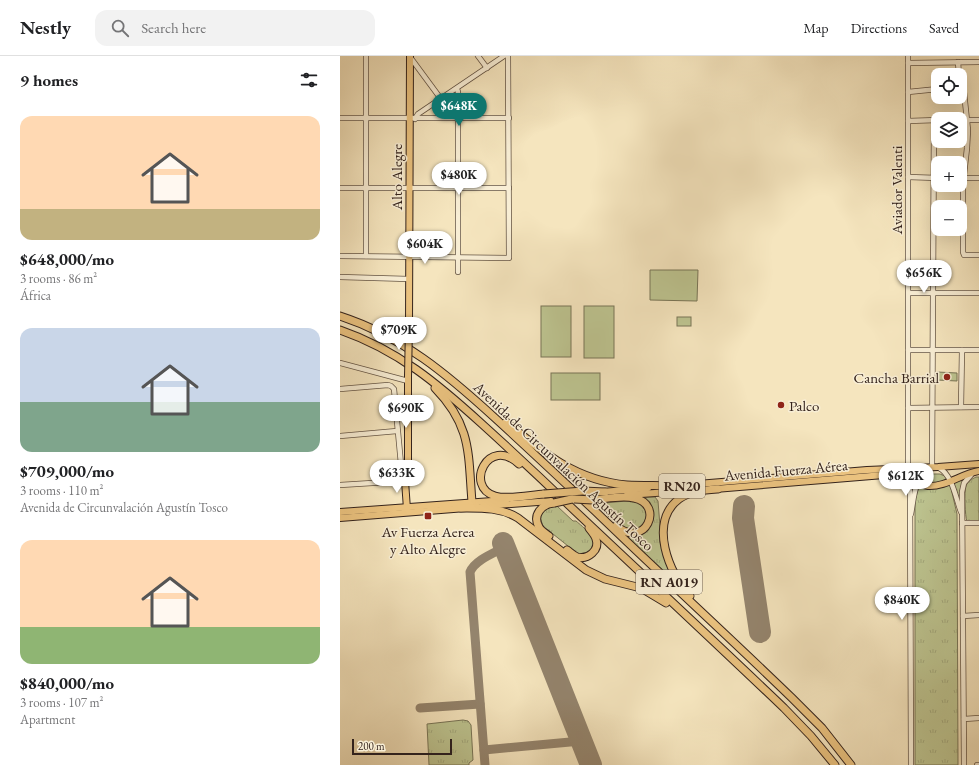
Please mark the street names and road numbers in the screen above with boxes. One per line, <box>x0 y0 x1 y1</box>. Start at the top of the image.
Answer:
street label: Alto Alegre <box>387 144 406 211</box>
street label: Aviador Valenti <box>887 145 906 235</box>
street label: Avenida de Circunvalación Agustín Tosco <box>469 377 658 555</box>
street label: Avenida Fuerza Aérea <box>723 455 848 485</box>
road number: RN20 <box>659 474 705 498</box>
road number: RN A019 <box>636 570 702 594</box>

